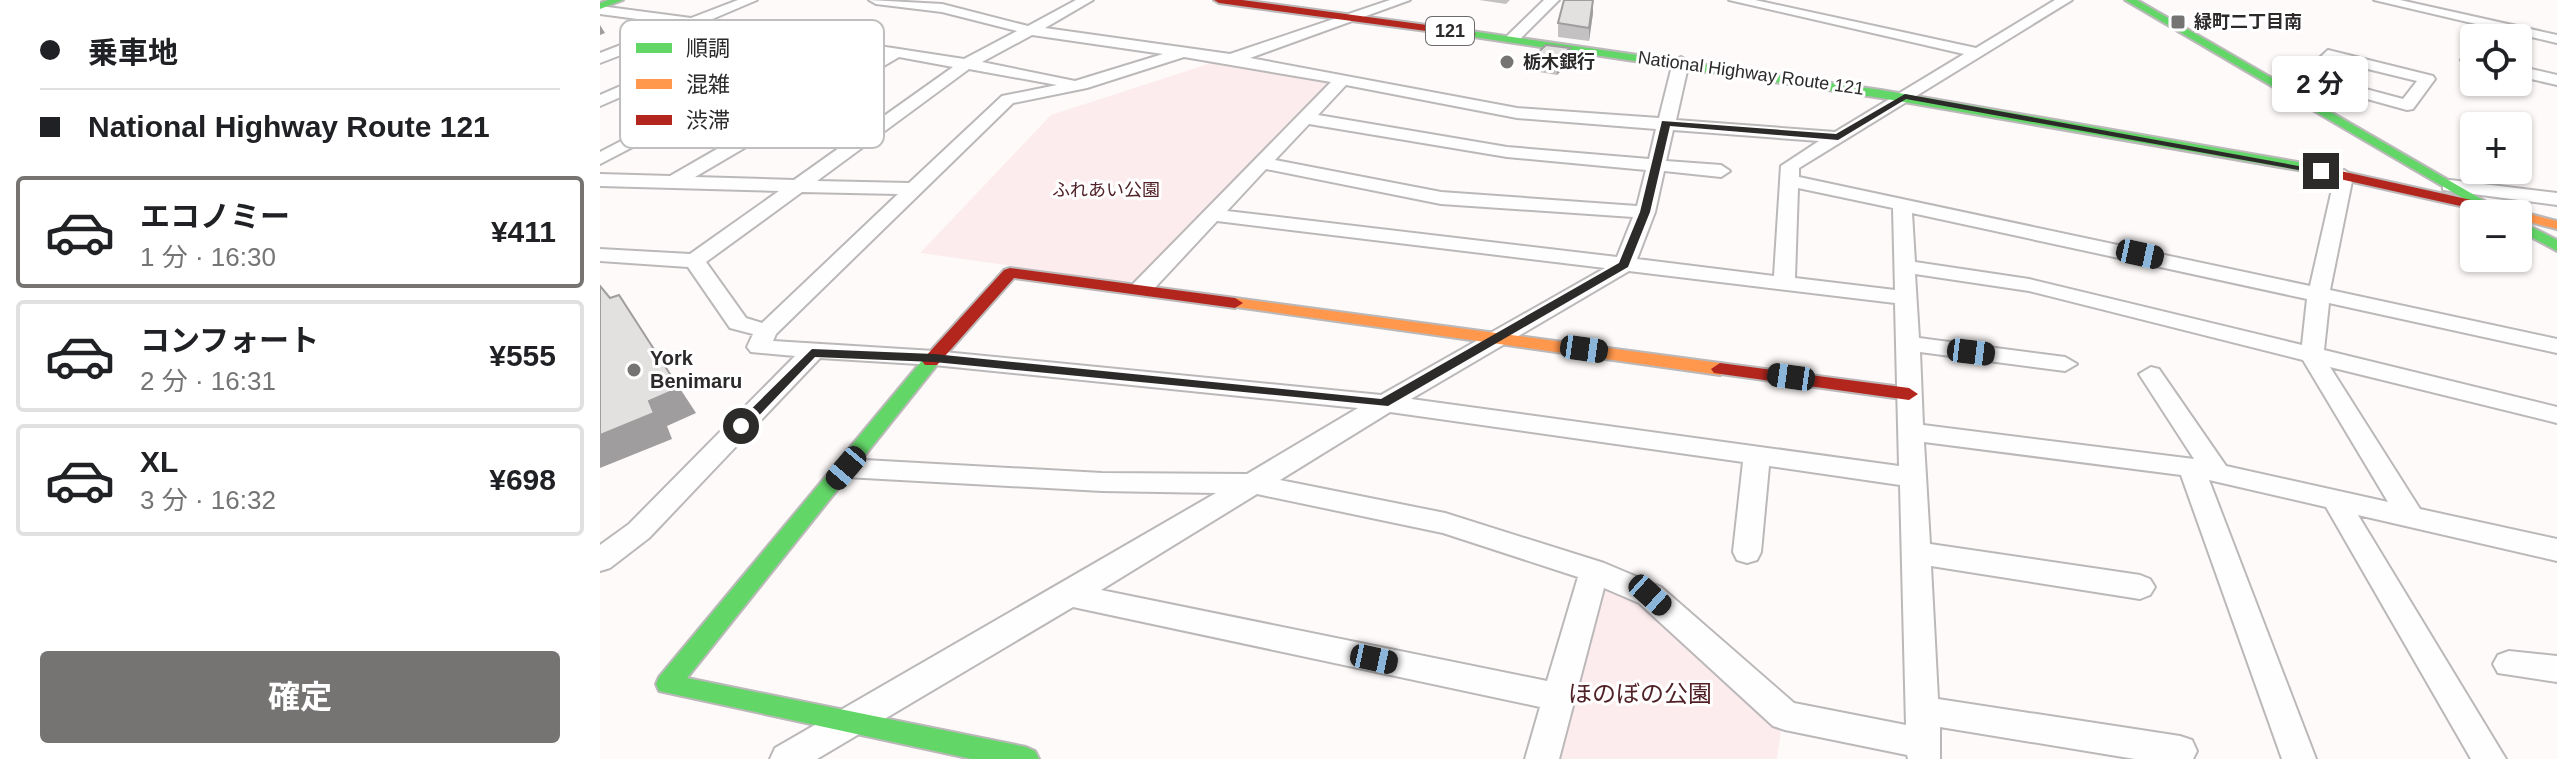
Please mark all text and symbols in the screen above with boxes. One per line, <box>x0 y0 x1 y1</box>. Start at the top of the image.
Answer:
place label: 緑町二丁目南 <box>2194 12 2302 32</box>
marker: 緑町二丁目南 <box>2169 13 2187 31</box>
road number: 121 <box>1426 17 1474 45</box>
legend <box>620 20 884 148</box>
map controls <box>2460 24 2532 272</box>
button: locate <box>2460 24 2532 96</box>
text: 乗車地 <box>88 36 178 69</box>
text: 順調 <box>686 36 730 61</box>
street label: National Highway Route 121 <box>1637 47 1865 99</box>
place label: 栃木銀行 <box>1523 51 1595 72</box>
marker: 栃木銀行 <box>1498 53 1516 71</box>
callout: 2 分 <box>2273 55 2369 111</box>
text: 2 分 <box>2296 69 2344 99</box>
text: 混雑 <box>686 72 730 97</box>
text: 渋滞 <box>686 108 730 133</box>
text: National Highway Route 121 <box>88 110 490 143</box>
button: + <box>2460 112 2532 184</box>
route end <box>2303 153 2339 189</box>
park label: ふれあい公園 <box>1052 180 1160 200</box>
icon: car <box>44 196 116 268</box>
text: エコノミー <box>140 200 290 233</box>
button: − <box>2460 200 2532 272</box>
text: ¥411 <box>491 215 556 248</box>
car <box>2114 237 2166 271</box>
text: 1 分 · 16:30 <box>140 242 276 272</box>
icon: car <box>44 320 116 392</box>
text: コンフォート <box>140 324 319 357</box>
car <box>1559 334 1609 364</box>
car <box>1946 337 1996 367</box>
text: ¥555 <box>489 339 556 372</box>
place label: York Benimaru <box>650 347 742 392</box>
marker: York Benimaru <box>625 361 643 379</box>
car <box>1766 362 1816 392</box>
text: 2 分 · 16:31 <box>140 366 276 396</box>
route start <box>723 408 759 444</box>
car <box>821 442 871 494</box>
icon: car <box>44 444 116 516</box>
text: XL <box>140 445 178 478</box>
text: ¥698 <box>489 463 556 496</box>
text: 3 分 · 16:32 <box>140 485 276 515</box>
car <box>1624 570 1676 620</box>
car <box>1348 642 1400 676</box>
button: 確定 <box>40 651 560 743</box>
park label: ほのぼの公園 <box>1568 680 1712 707</box>

